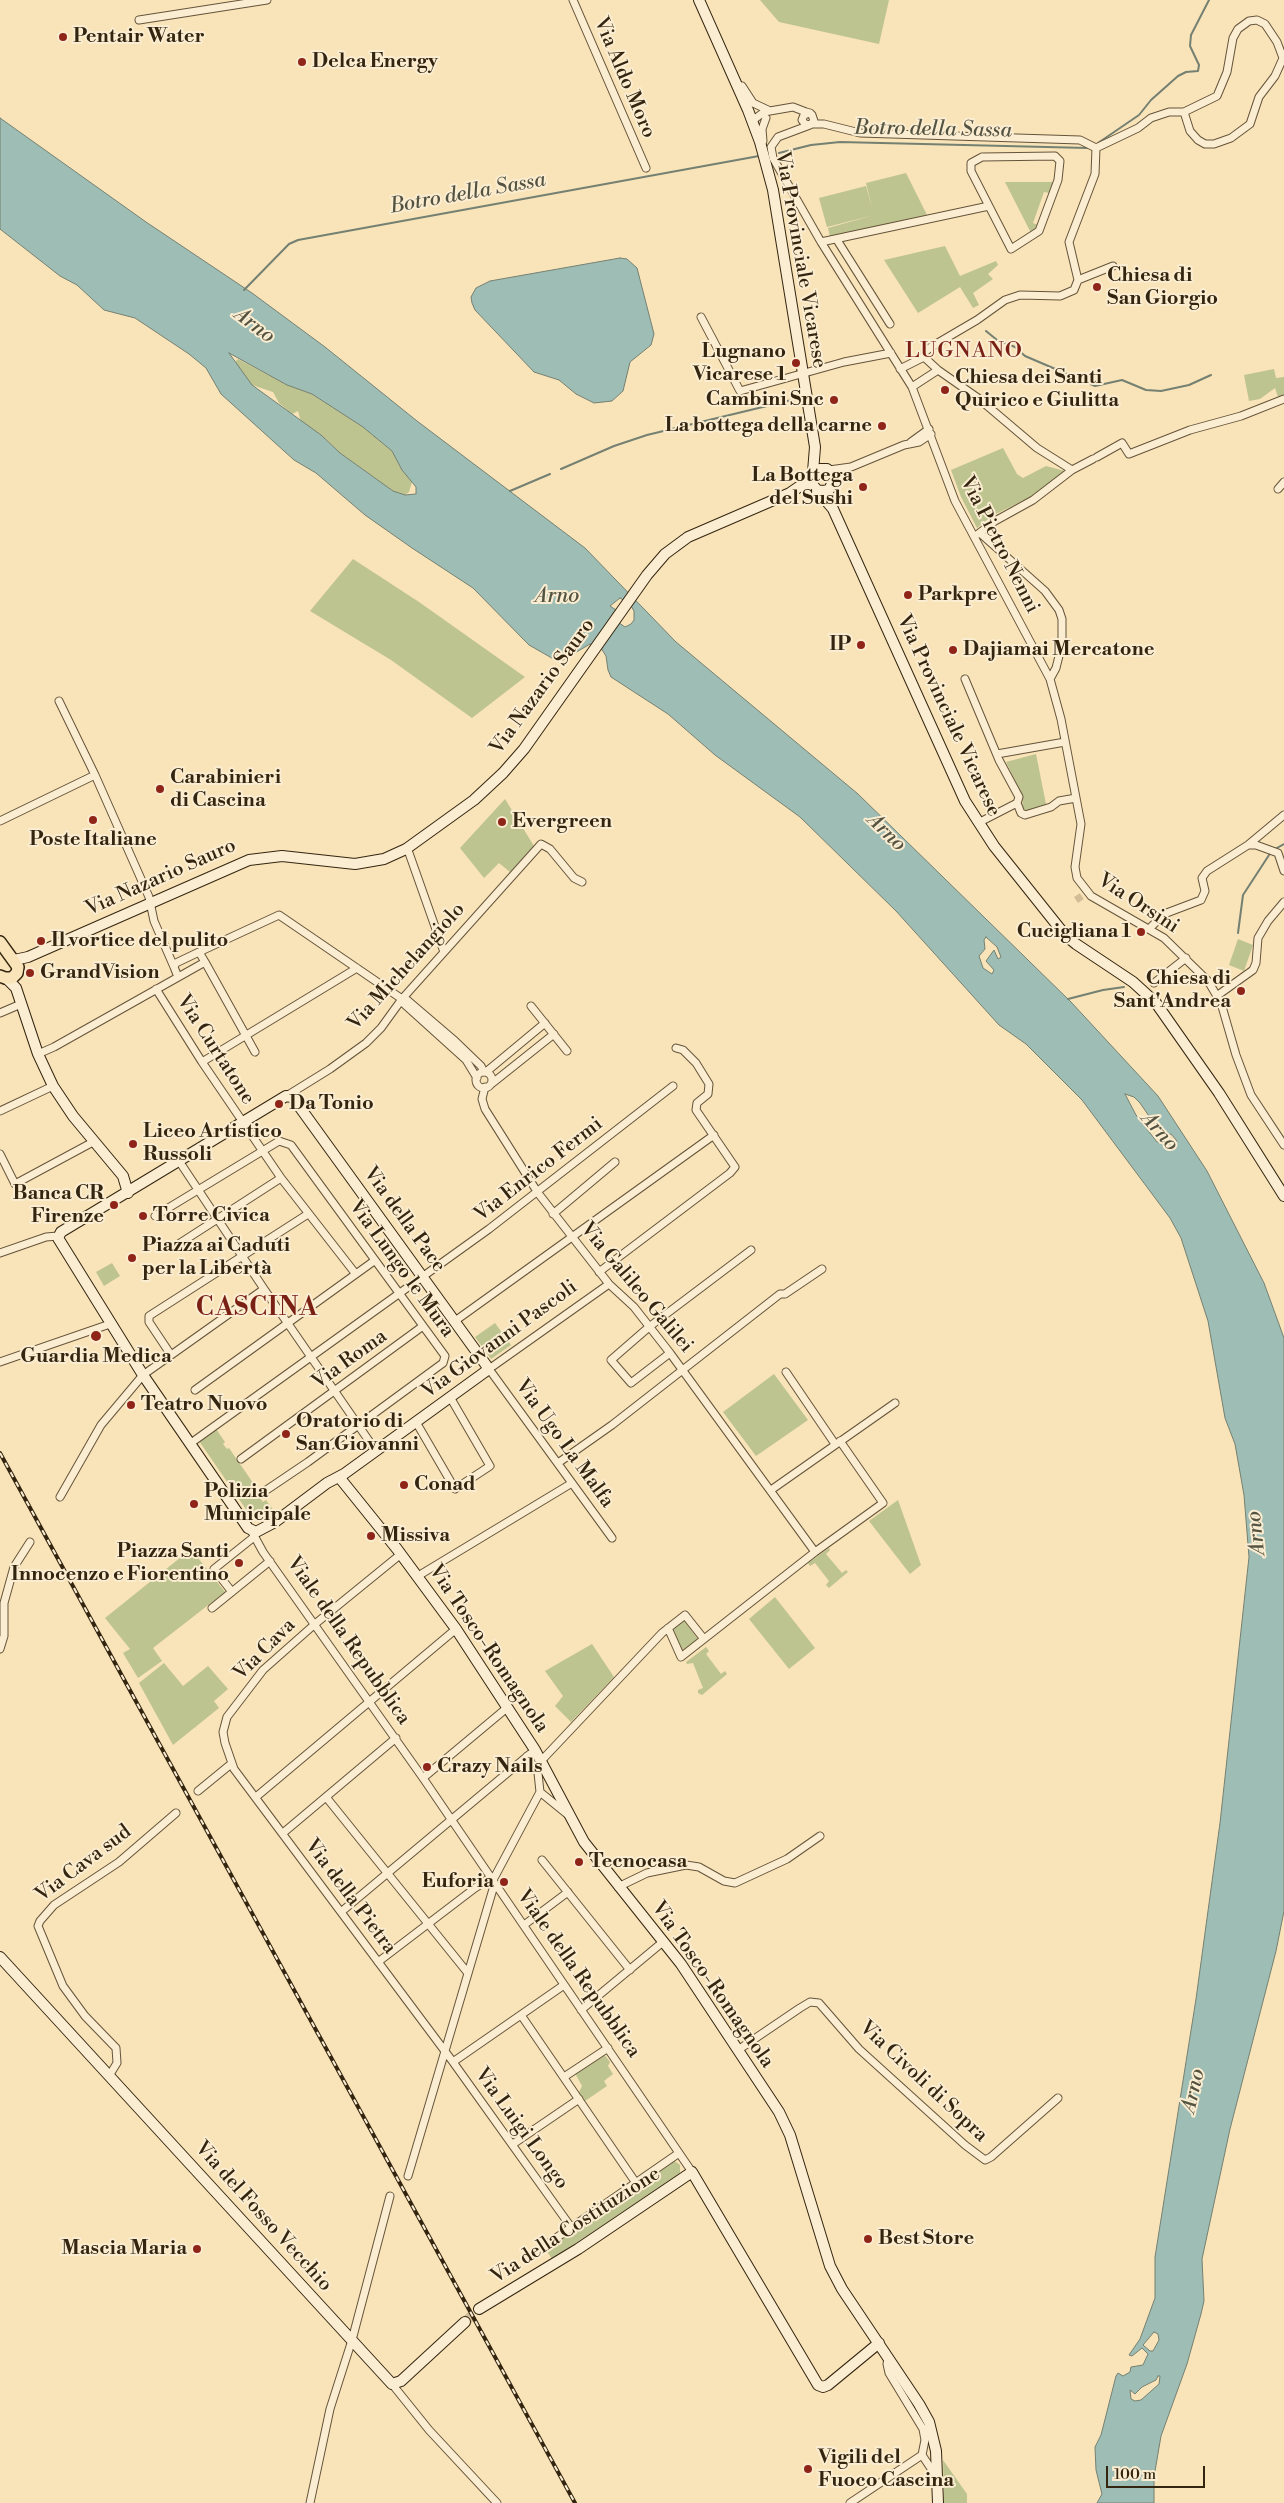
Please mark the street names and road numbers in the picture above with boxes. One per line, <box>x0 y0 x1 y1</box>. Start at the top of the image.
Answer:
street label: Via Aldo Moro <box>588 14 660 142</box>
street label: Via Provinciale Vicarese <box>769 150 831 370</box>
street label: Via Pietro Nenni <box>954 473 1044 617</box>
street label: Via Provinciale Vicarese <box>891 611 1005 821</box>
street label: Via Nazario Sauro <box>486 614 600 760</box>
street label: Via Nazario Sauro <box>82 834 240 922</box>
street label: Via Orsini <box>1093 869 1183 939</box>
street label: Via Michelangiolo <box>343 898 471 1036</box>
street label: Via Curtatone <box>171 991 259 1109</box>
street label: Via Enrico Fermi <box>470 1113 608 1227</box>
street label: Via della Pace <box>358 1163 450 1277</box>
street label: Via Lungo le Mura <box>343 1196 459 1342</box>
street label: Via Galileo Galilei <box>574 1218 698 1358</box>
street label: Via Giovanni Pascoli <box>418 1276 582 1404</box>
street label: Via Roma <box>308 1325 392 1395</box>
street label: Via Ugo La Malfa <box>509 1375 619 1513</box>
street label: Viale della Repubblica <box>281 1552 415 1730</box>
street label: Via Tosco-Romagnola <box>423 1560 553 1738</box>
street label: Via Cava <box>229 1614 301 1686</box>
street label: Via Cava sud <box>32 1820 136 1908</box>
street label: Via della Pietra <box>299 1835 401 1959</box>
street label: Viale della Repubblica <box>511 1885 645 2063</box>
street label: Via Tosco-Romagnola <box>646 1897 778 2073</box>
street label: Via Civoli di Sopra <box>854 2016 992 2148</box>
street label: Via Luigi Longo <box>469 2064 573 2194</box>
street label: Via del Fosso Vecchio <box>189 2137 337 2297</box>
street label: Via della Costituzione <box>487 2162 665 2290</box>

